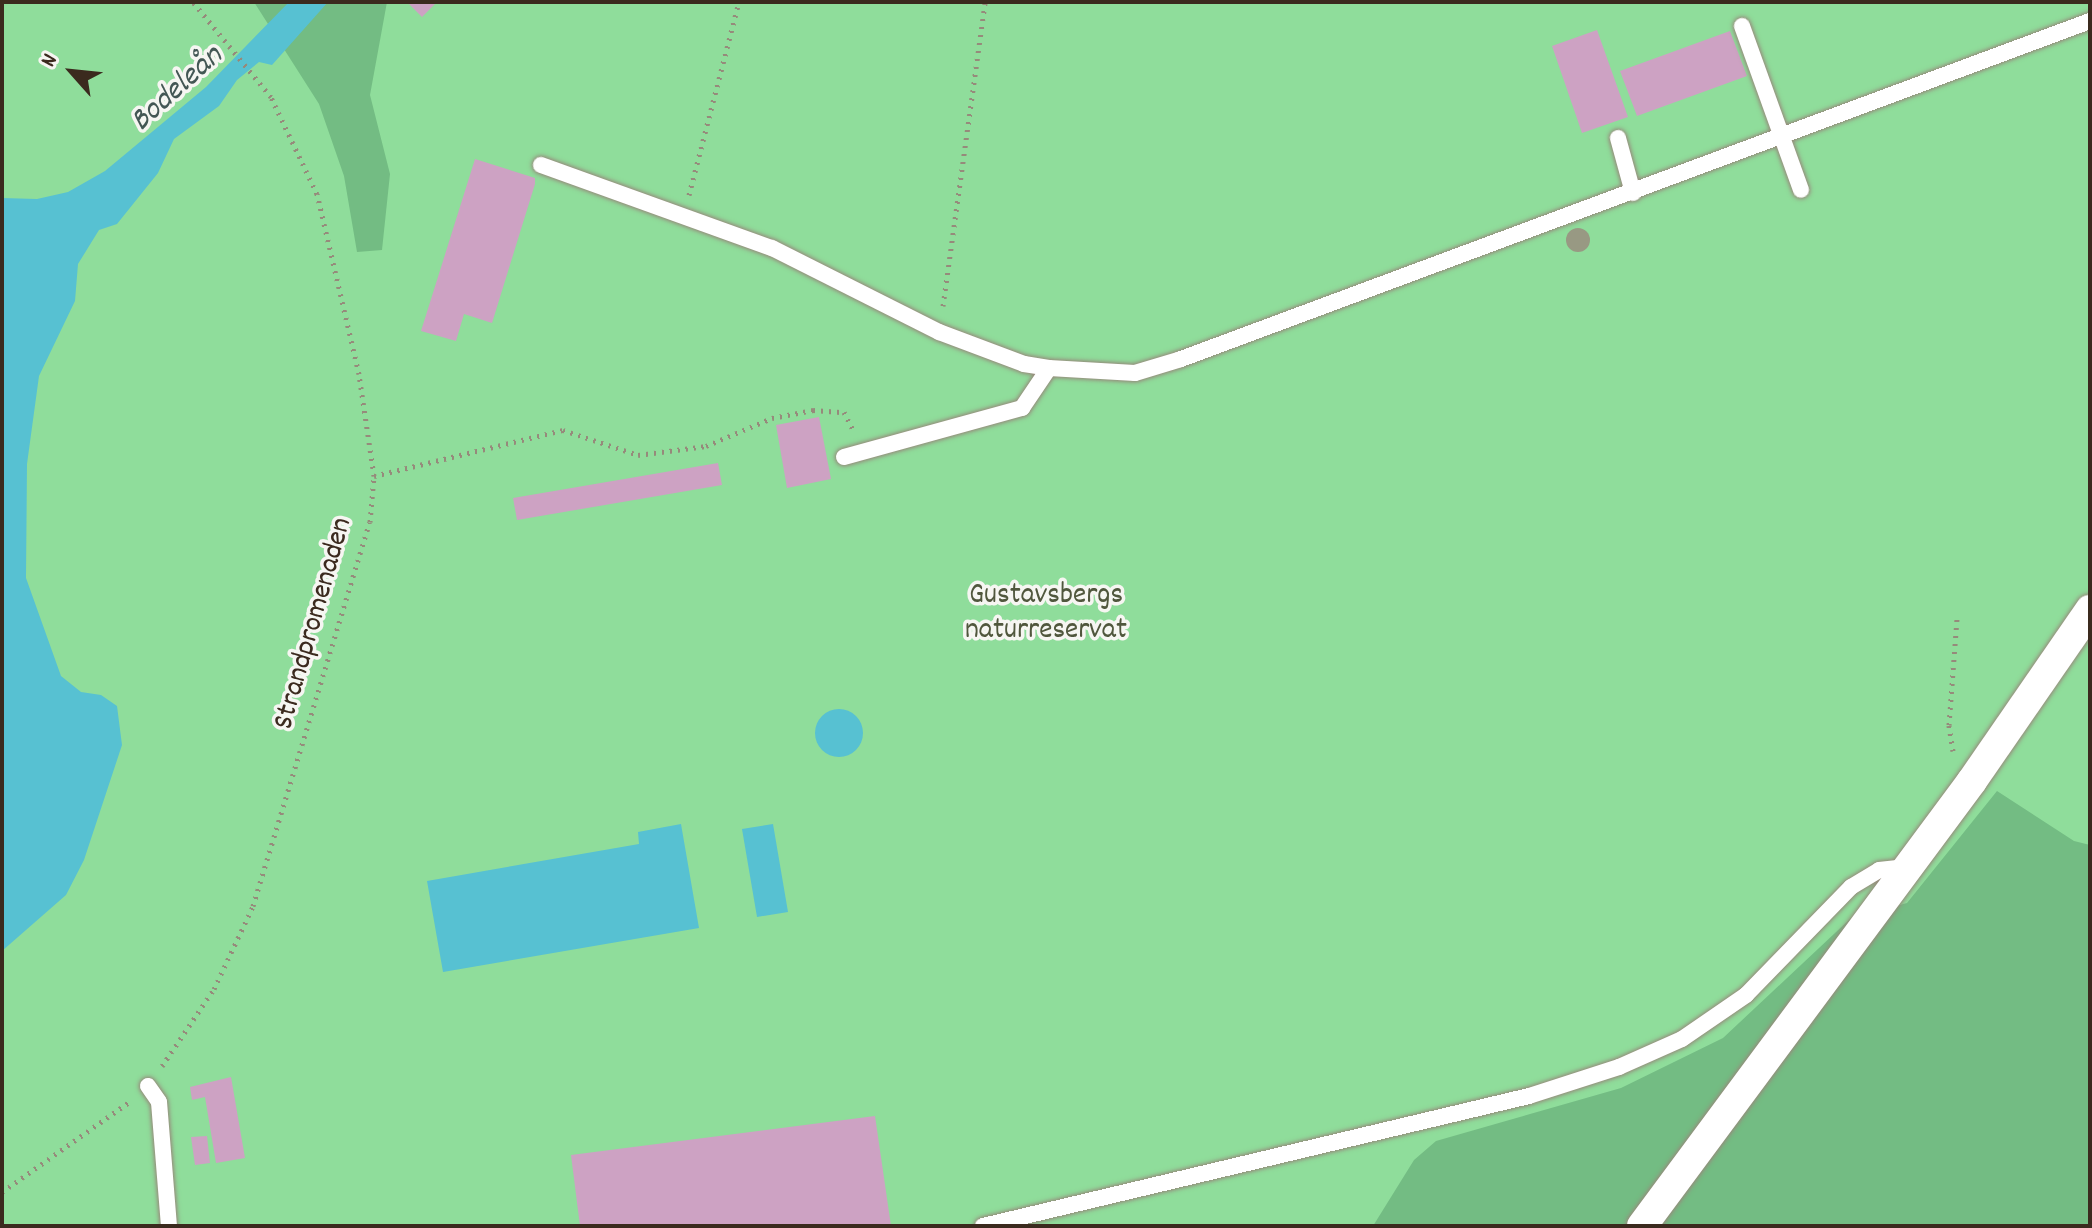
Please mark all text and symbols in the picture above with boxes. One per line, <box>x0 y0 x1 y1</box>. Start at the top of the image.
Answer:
north arrow <box>32 32 112 112</box>
water label: Bodeleån <box>124 39 232 141</box>
text: N <box>34 49 66 73</box>
street label: Strandpromenaden <box>268 514 362 734</box>
park label: Gustavsbergs naturreservat <box>965 579 1127 650</box>

